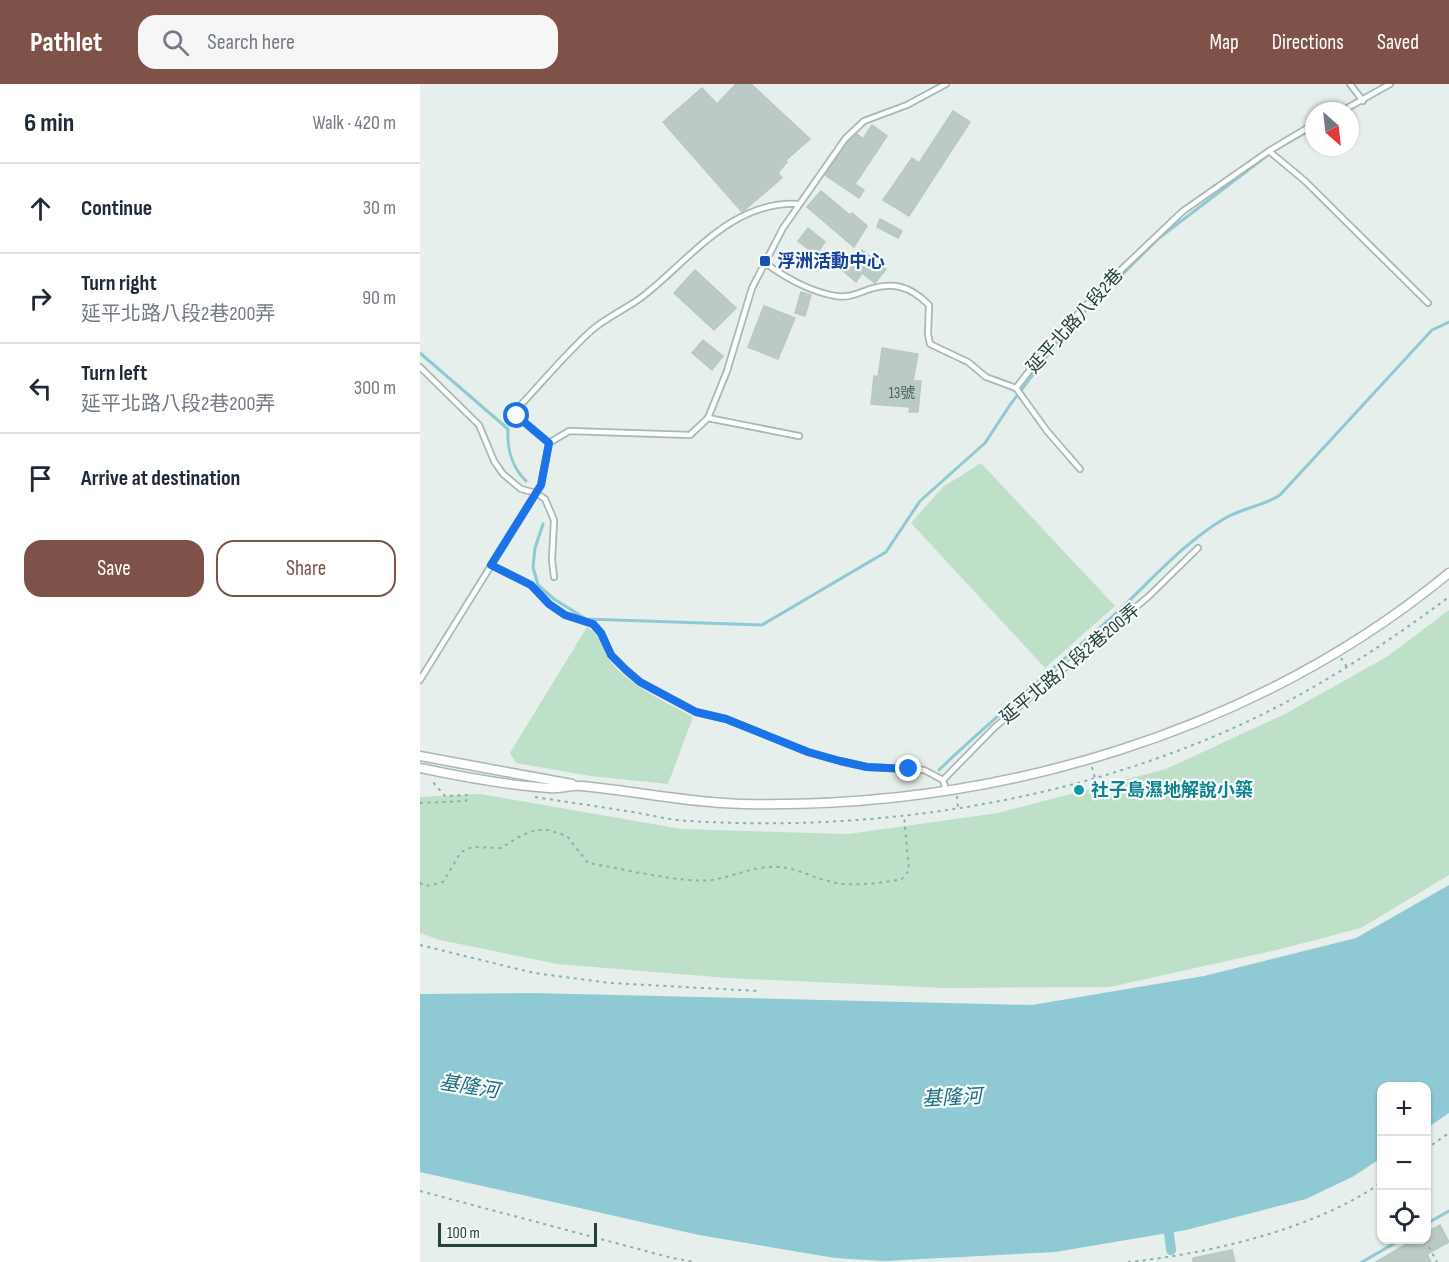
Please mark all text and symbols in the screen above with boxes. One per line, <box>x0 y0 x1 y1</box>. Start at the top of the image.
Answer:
search box <box>138 15 558 69</box>
text: Pathlet <box>30 26 102 59</box>
icon: search <box>159 26 192 59</box>
text: Search here <box>207 29 295 56</box>
text: Map <box>1209 30 1239 55</box>
text: Directions <box>1272 30 1344 55</box>
text: Saved <box>1377 30 1419 55</box>
north arrow <box>1305 102 1359 156</box>
text: 6 min <box>24 108 74 139</box>
text: Walk · 420 m <box>312 111 396 135</box>
icon: ahead <box>24 192 57 225</box>
text: Continue <box>81 195 152 222</box>
text: 30 m <box>363 196 396 220</box>
place label: 浮洲活動中心 <box>777 251 885 272</box>
marker: 浮洲活動中心 <box>758 254 772 268</box>
street label: 延平北路八段2巷 <box>1023 264 1127 378</box>
text: Turn right <box>81 270 157 297</box>
icon: right <box>24 282 57 315</box>
text: 90 m <box>362 286 396 310</box>
text: 延平北路八段2巷200弄 <box>81 302 275 326</box>
text: Turn left <box>81 360 147 387</box>
icon: left <box>24 372 57 405</box>
text: 300 m <box>354 376 396 400</box>
house number: 13號 <box>889 384 915 403</box>
text: 延平北路八段2巷200弄 <box>81 392 275 416</box>
route start <box>503 402 529 428</box>
icon: arrive <box>24 462 57 495</box>
text: Arrive at destination <box>81 465 240 492</box>
button: Save <box>24 540 204 597</box>
button: Share <box>216 540 396 597</box>
street label: 延平北路八段2巷200弄 <box>996 600 1144 728</box>
route end <box>895 755 921 781</box>
place label: 社子島濕地解說小築 <box>1091 779 1253 801</box>
marker: 社子島濕地解說小築 <box>1072 783 1086 797</box>
water label: 基隆河 <box>437 1070 504 1104</box>
map controls <box>1377 1082 1431 1244</box>
button: + <box>1377 1082 1431 1136</box>
water label: 基隆河 <box>921 1084 987 1112</box>
button: − <box>1377 1136 1431 1190</box>
button: locate <box>1377 1190 1431 1244</box>
scale bar <box>438 1220 597 1248</box>
text: 100 m <box>447 1224 480 1243</box>

